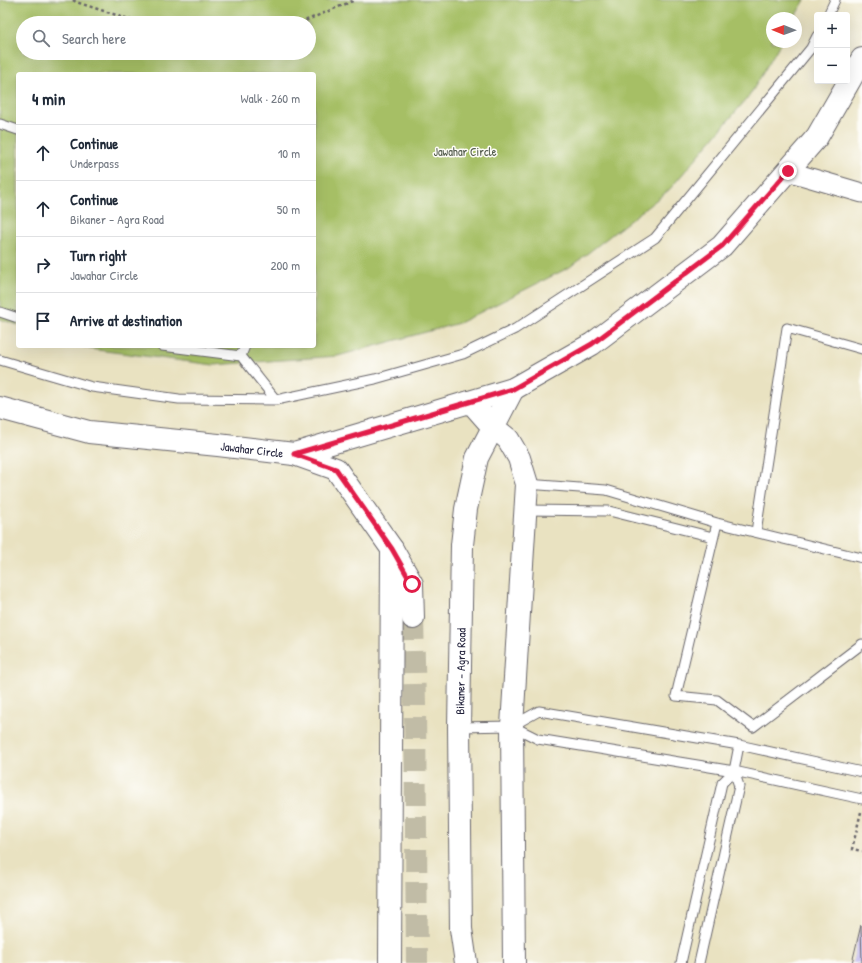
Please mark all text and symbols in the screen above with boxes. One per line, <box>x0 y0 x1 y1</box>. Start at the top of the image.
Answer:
north arrow <box>766 12 802 48</box>
map controls <box>814 12 850 84</box>
button: + <box>814 12 850 48</box>
search box <box>16 16 316 60</box>
icon: search <box>30 27 52 49</box>
text: Search here <box>62 28 126 49</box>
button: − <box>814 48 850 84</box>
text: 4 min <box>32 87 65 110</box>
text: Walk · 260 m <box>241 89 300 107</box>
text: Continue <box>70 133 118 154</box>
icon: ahead <box>32 142 54 164</box>
park label: Jawahar Circle <box>433 143 497 160</box>
text: 10 m <box>278 144 300 162</box>
text: Underpass <box>70 154 119 172</box>
route end <box>779 162 797 180</box>
text: Continue <box>70 189 118 210</box>
icon: ahead <box>32 198 54 220</box>
text: 50 m <box>277 200 300 218</box>
text: Bikaner - Agra Road <box>70 210 164 228</box>
text: Turn right <box>70 245 126 266</box>
icon: right <box>32 254 54 276</box>
text: 200 m <box>270 256 300 274</box>
text: Jawahar Circle <box>70 266 138 284</box>
icon: arrive <box>32 310 54 332</box>
text: Arrive at destination <box>70 310 182 331</box>
street label: Jawahar Circle <box>220 437 285 461</box>
route start <box>403 575 421 593</box>
street label: Bikaner - Agra Road <box>451 628 469 715</box>

